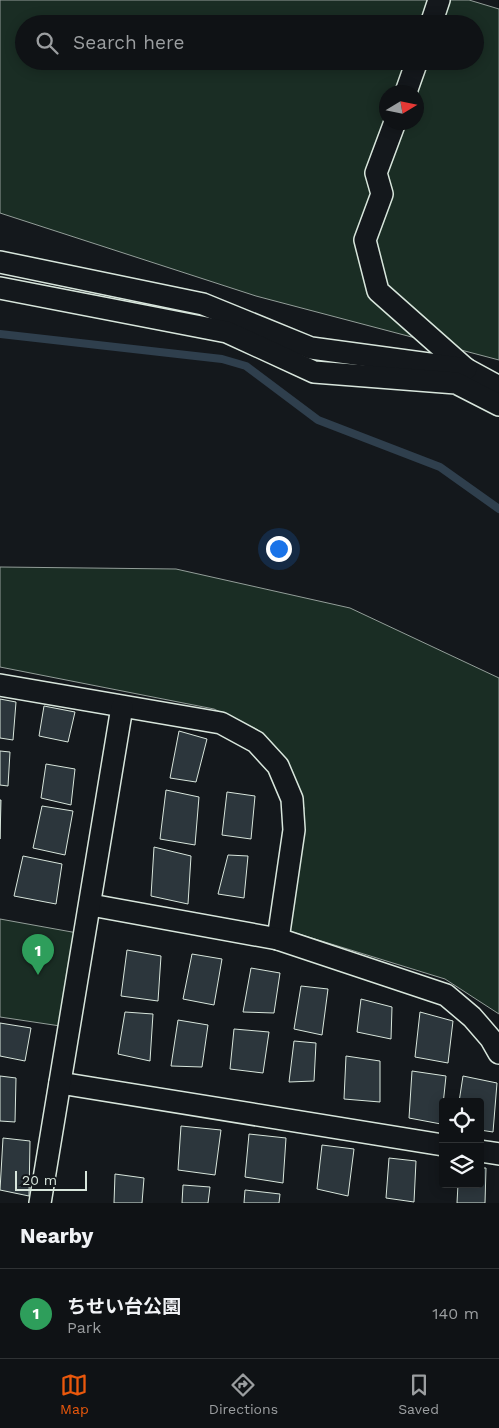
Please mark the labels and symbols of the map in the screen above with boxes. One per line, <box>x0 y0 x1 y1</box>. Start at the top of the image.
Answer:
north arrow <box>379 85 424 130</box>
your location <box>266 536 292 562</box>
pin: 1 <box>22 934 54 975</box>
scale bar <box>15 1168 88 1191</box>

